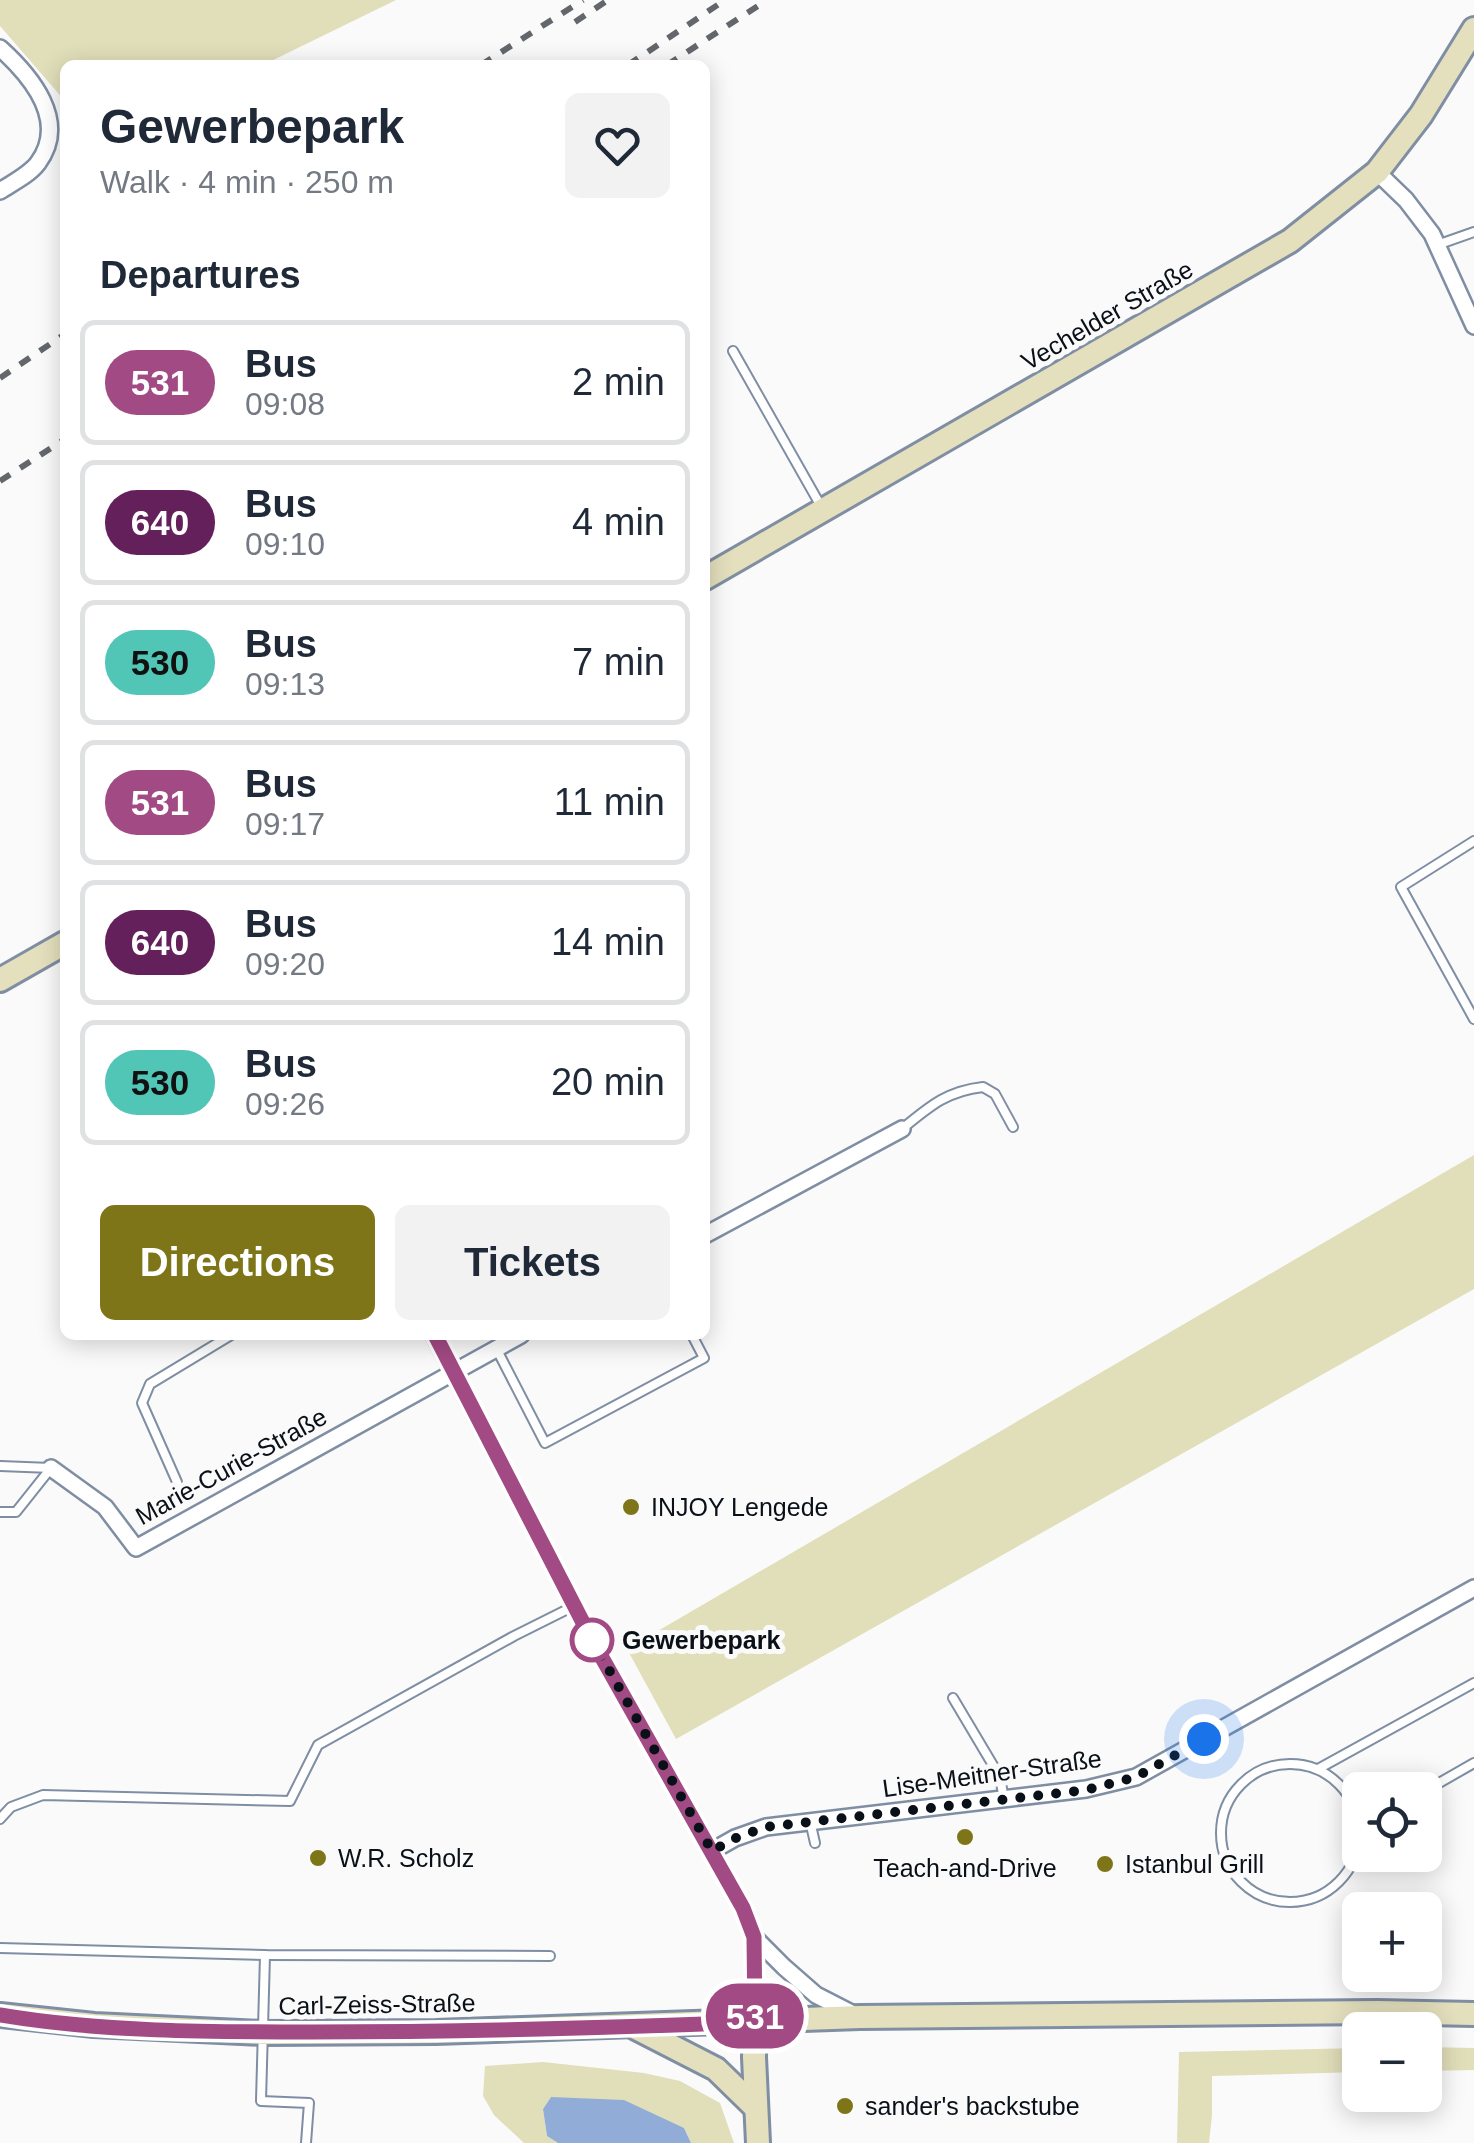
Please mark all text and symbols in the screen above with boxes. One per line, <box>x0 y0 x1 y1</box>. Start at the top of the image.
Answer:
button: heart <box>565 93 670 198</box>
text: Gewerbepark <box>100 100 404 153</box>
text: Walk · 4 min · 250 m <box>100 164 394 200</box>
text: Departures <box>100 254 301 296</box>
street label: Vechelder Straße <box>1016 255 1198 375</box>
text: Bus <box>245 343 317 385</box>
text: 2 min <box>572 361 665 403</box>
text: 531 <box>131 363 189 402</box>
text: 09:08 <box>245 386 325 422</box>
text: Bus <box>245 483 317 525</box>
text: 4 min <box>572 501 665 543</box>
text: 640 <box>131 503 189 542</box>
text: 09:10 <box>245 526 325 562</box>
text: Bus <box>245 623 317 665</box>
text: 7 min <box>572 641 665 683</box>
text: 530 <box>131 643 189 682</box>
text: 09:13 <box>245 666 325 702</box>
text: Bus <box>245 763 317 805</box>
text: 11 min <box>554 781 665 823</box>
text: 531 <box>131 783 189 822</box>
text: 09:17 <box>245 806 325 842</box>
text: Bus <box>245 903 317 945</box>
text: 14 min <box>551 921 665 963</box>
text: 640 <box>131 923 189 962</box>
text: 09:20 <box>245 946 325 982</box>
text: Bus <box>245 1043 317 1085</box>
text: 20 min <box>551 1061 665 1103</box>
text: 530 <box>131 1063 189 1102</box>
text: 09:26 <box>245 1086 325 1122</box>
button: Directions <box>100 1205 375 1320</box>
button: Tickets <box>395 1205 670 1320</box>
street label: Marie-Curie-Straße <box>131 1402 331 1530</box>
place label: INJOY Lengede <box>651 1493 828 1521</box>
marker: INJOY Lengede <box>620 1496 642 1518</box>
marker: Gewerbepark <box>571 1619 613 1661</box>
place label: Gewerbepark <box>622 1626 781 1654</box>
your location <box>1179 1714 1229 1764</box>
street label: Lise-Meitner-Straße <box>881 1744 1103 1802</box>
map controls <box>1342 1772 1442 2112</box>
button: locate <box>1342 1772 1442 1872</box>
marker: Teach-and-Drive <box>954 1826 976 1848</box>
place label: W.R. Scholz <box>338 1844 474 1872</box>
marker: W.R. Scholz <box>307 1847 329 1869</box>
place label: Istanbul Grill <box>1125 1850 1264 1878</box>
marker: Istanbul Grill <box>1094 1853 1116 1875</box>
place label: Teach-and-Drive <box>873 1854 1057 1882</box>
button: + <box>1342 1892 1442 1992</box>
line badge: 531 <box>698 1984 812 2048</box>
street label: Carl-Zeiss-Straße <box>278 1988 476 2020</box>
text: 531 <box>726 1997 784 2036</box>
button: − <box>1342 2012 1442 2112</box>
place label: sander's backstube <box>865 2092 1080 2120</box>
marker: sander's backstube <box>834 2095 856 2117</box>

